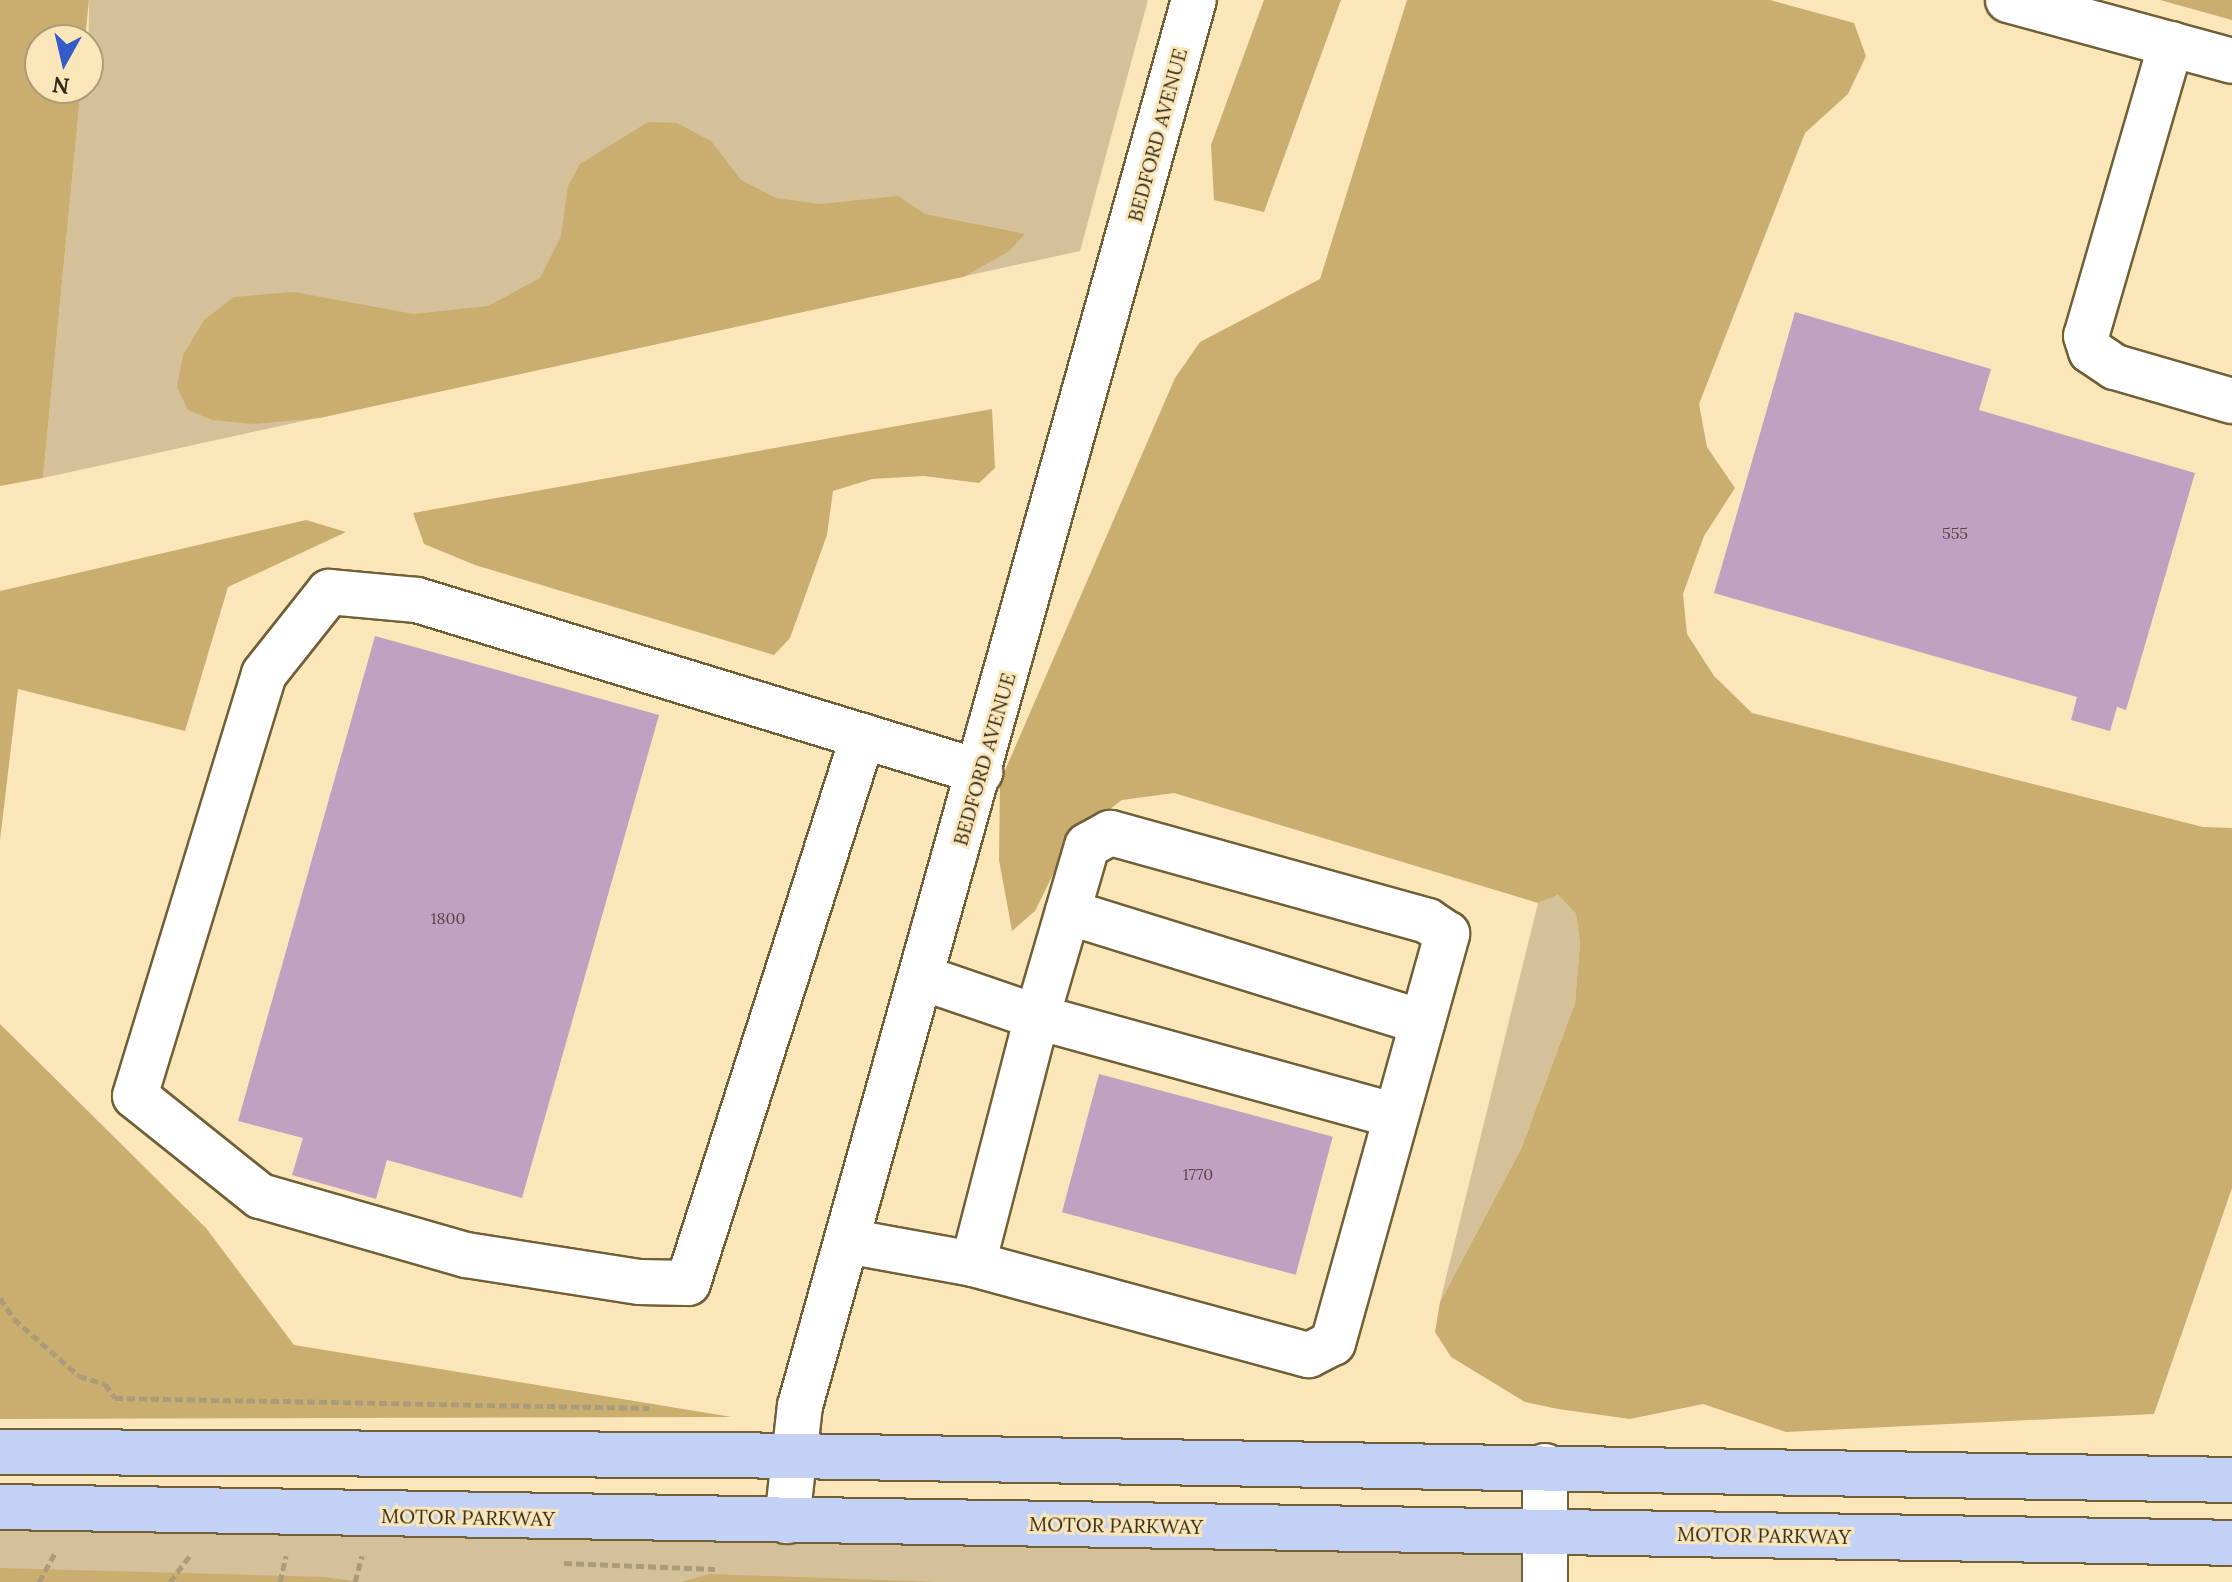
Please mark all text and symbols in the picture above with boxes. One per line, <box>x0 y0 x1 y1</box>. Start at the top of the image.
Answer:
north arrow <box>24 24 104 104</box>
street label: BEDFORD AVENUE <box>1122 46 1192 224</box>
text: N <box>51 71 71 101</box>
house number: 555 <box>1942 523 1968 543</box>
street label: BEDFORD AVENUE <box>948 670 1020 848</box>
house number: 1800 <box>431 908 465 928</box>
house number: 1770 <box>1183 1164 1213 1184</box>
street label: MOTOR PARKWAY <box>381 1503 555 1531</box>
street label: MOTOR PARKWAY <box>1029 1511 1203 1539</box>
street label: MOTOR PARKWAY <box>1677 1521 1851 1549</box>

